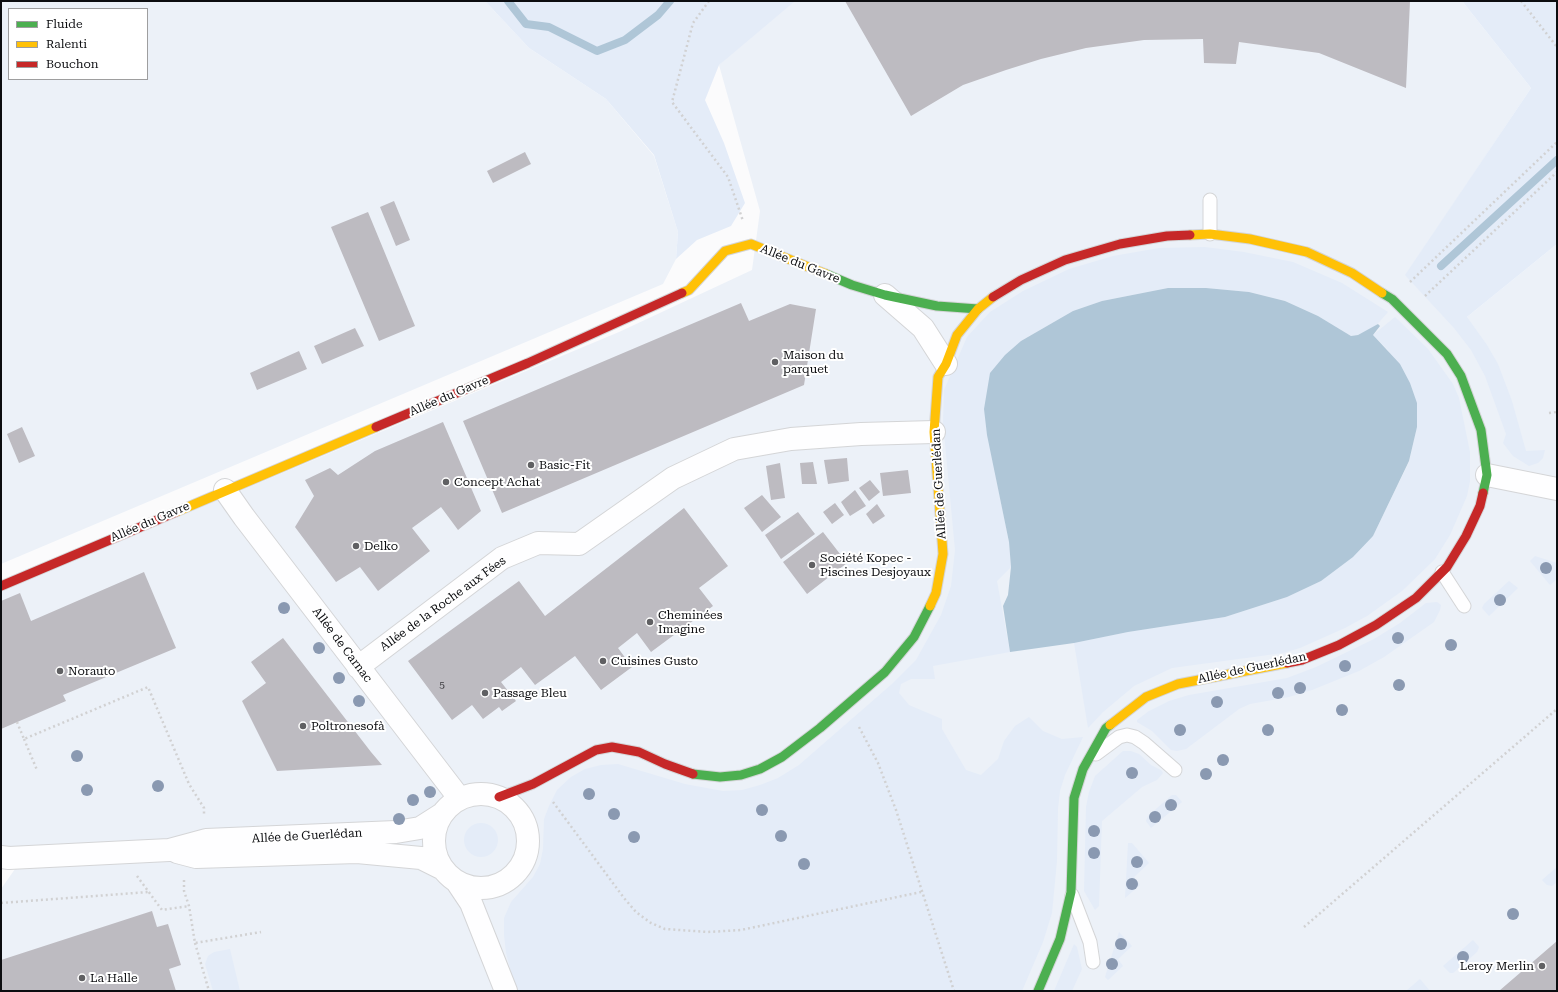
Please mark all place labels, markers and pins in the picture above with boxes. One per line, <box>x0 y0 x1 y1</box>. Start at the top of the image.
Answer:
place label: Maison du parquet <box>783 348 844 376</box>
marker: Maison du parquet <box>770 357 780 367</box>
place label: Basic-Fit <box>539 458 591 472</box>
marker: Basic-Fit <box>526 460 536 470</box>
place label: Concept Achat <box>454 475 540 489</box>
marker: Concept Achat <box>441 477 451 487</box>
place label: Delko <box>364 539 398 553</box>
marker: Delko <box>351 541 361 551</box>
place label: Société Kopec - Piscines Desjoyaux <box>820 551 931 579</box>
marker: Société Kopec - Piscines Desjoyaux <box>807 560 817 570</box>
place label: Cheminées Imagine <box>658 608 722 636</box>
marker: Cheminées Imagine <box>645 617 655 627</box>
place label: Cuisines Gusto <box>611 654 698 668</box>
marker: Cuisines Gusto <box>598 656 608 666</box>
place label: Norauto <box>68 664 115 678</box>
marker: Norauto <box>55 666 65 676</box>
place label: Passage Bleu <box>493 686 567 700</box>
marker: Passage Bleu <box>480 688 490 698</box>
place label: Poltronesofà <box>311 719 384 733</box>
marker: Poltronesofà <box>298 721 308 731</box>
place label: Leroy Merlin <box>1460 959 1534 973</box>
marker: Leroy Merlin <box>1537 961 1547 971</box>
place label: La Halle <box>90 971 137 985</box>
marker: La Halle <box>77 973 87 983</box>

